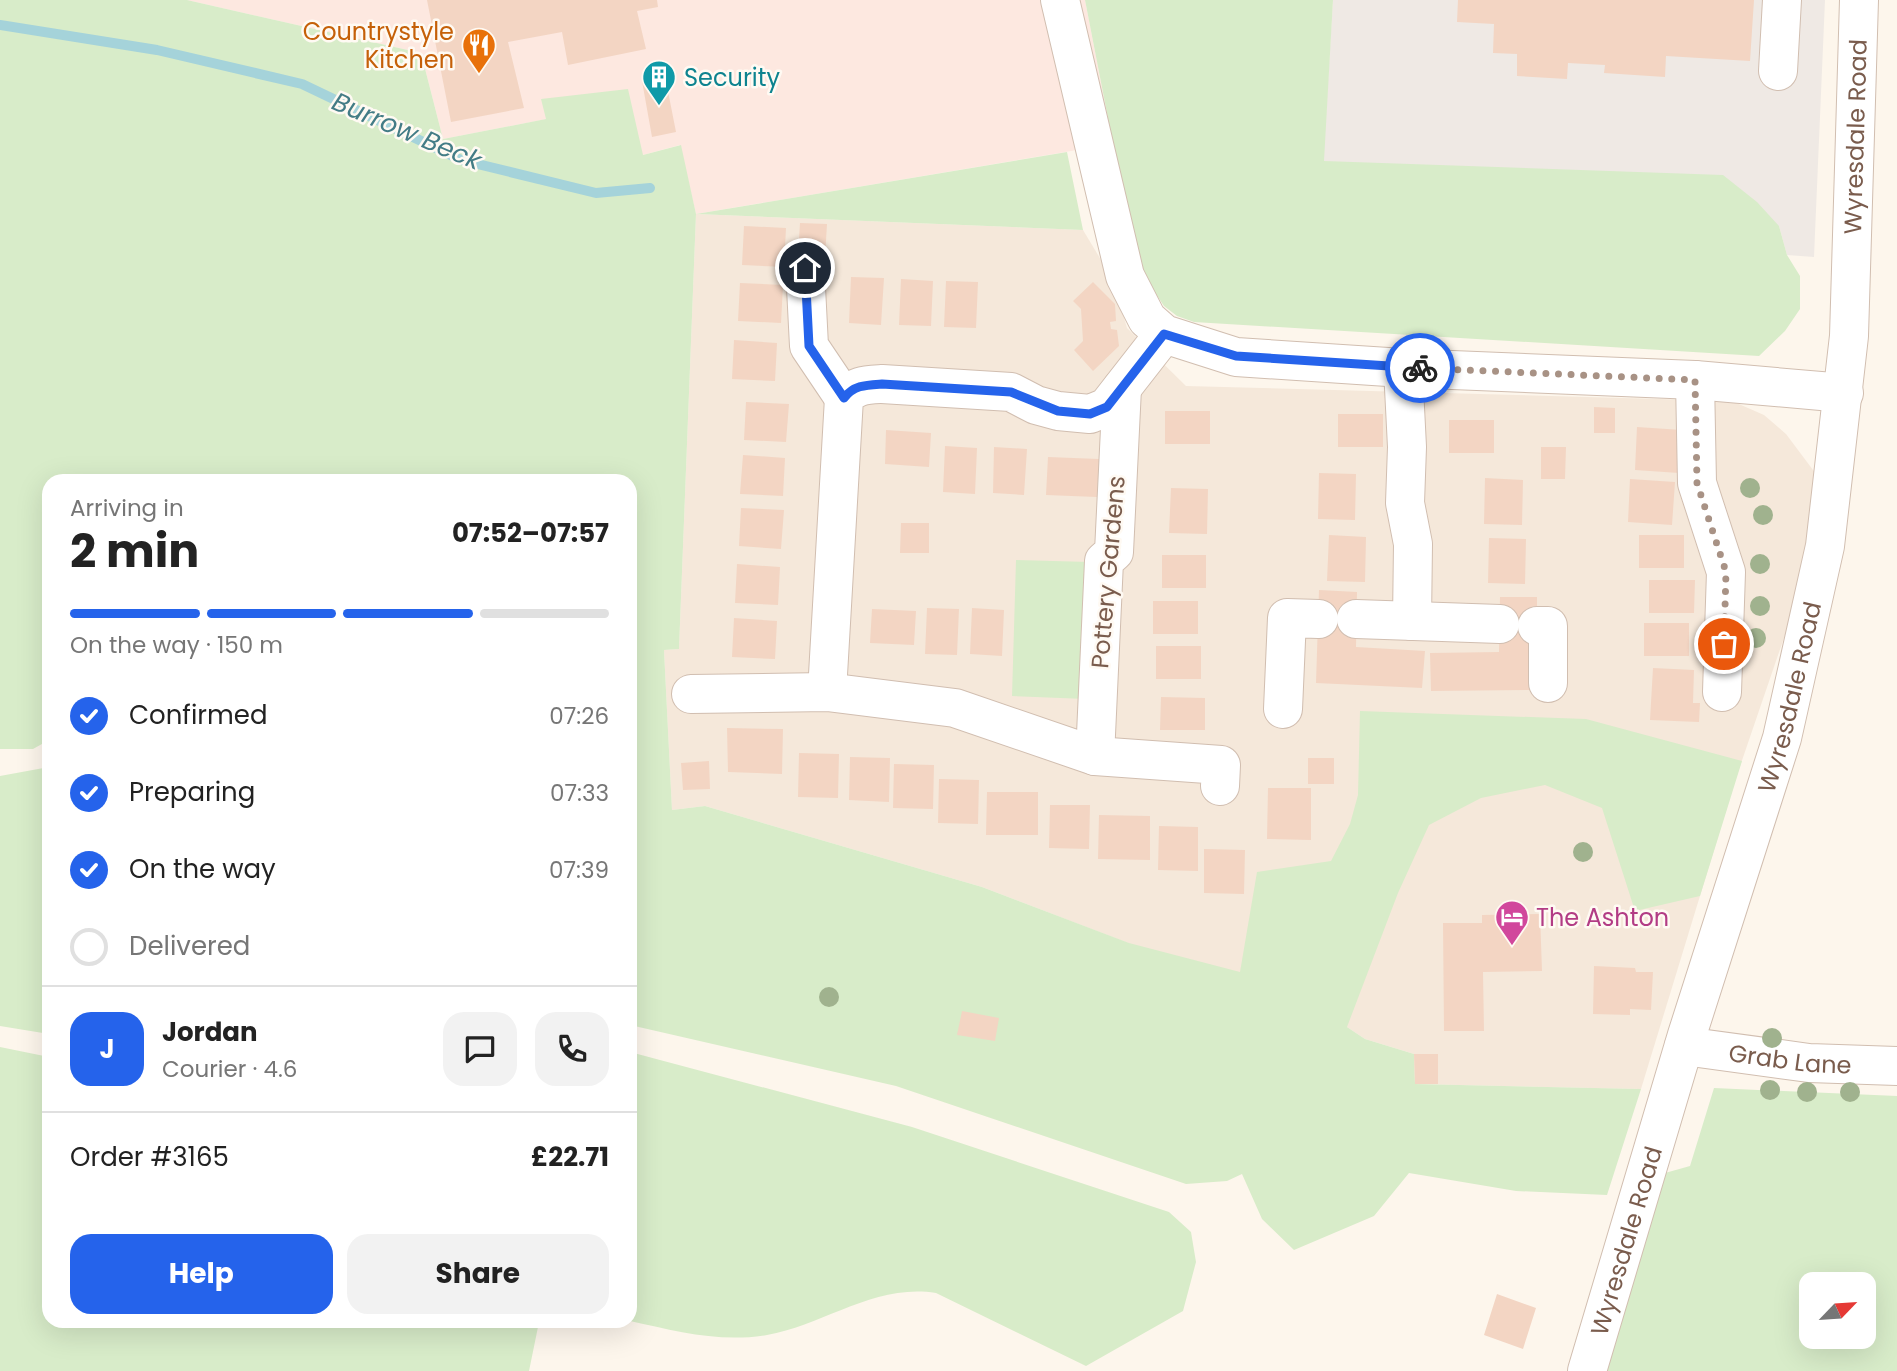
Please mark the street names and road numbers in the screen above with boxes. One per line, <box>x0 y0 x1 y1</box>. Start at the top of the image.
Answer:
street label: Wyresdale Road <box>1836 38 1874 235</box>
street label: Pottery Gardens <box>1083 474 1133 670</box>
street label: Wyresdale Road <box>1749 598 1829 796</box>
street label: Grab Lane <box>1727 1036 1852 1081</box>
street label: Wyresdale Road <box>1582 1142 1669 1339</box>

